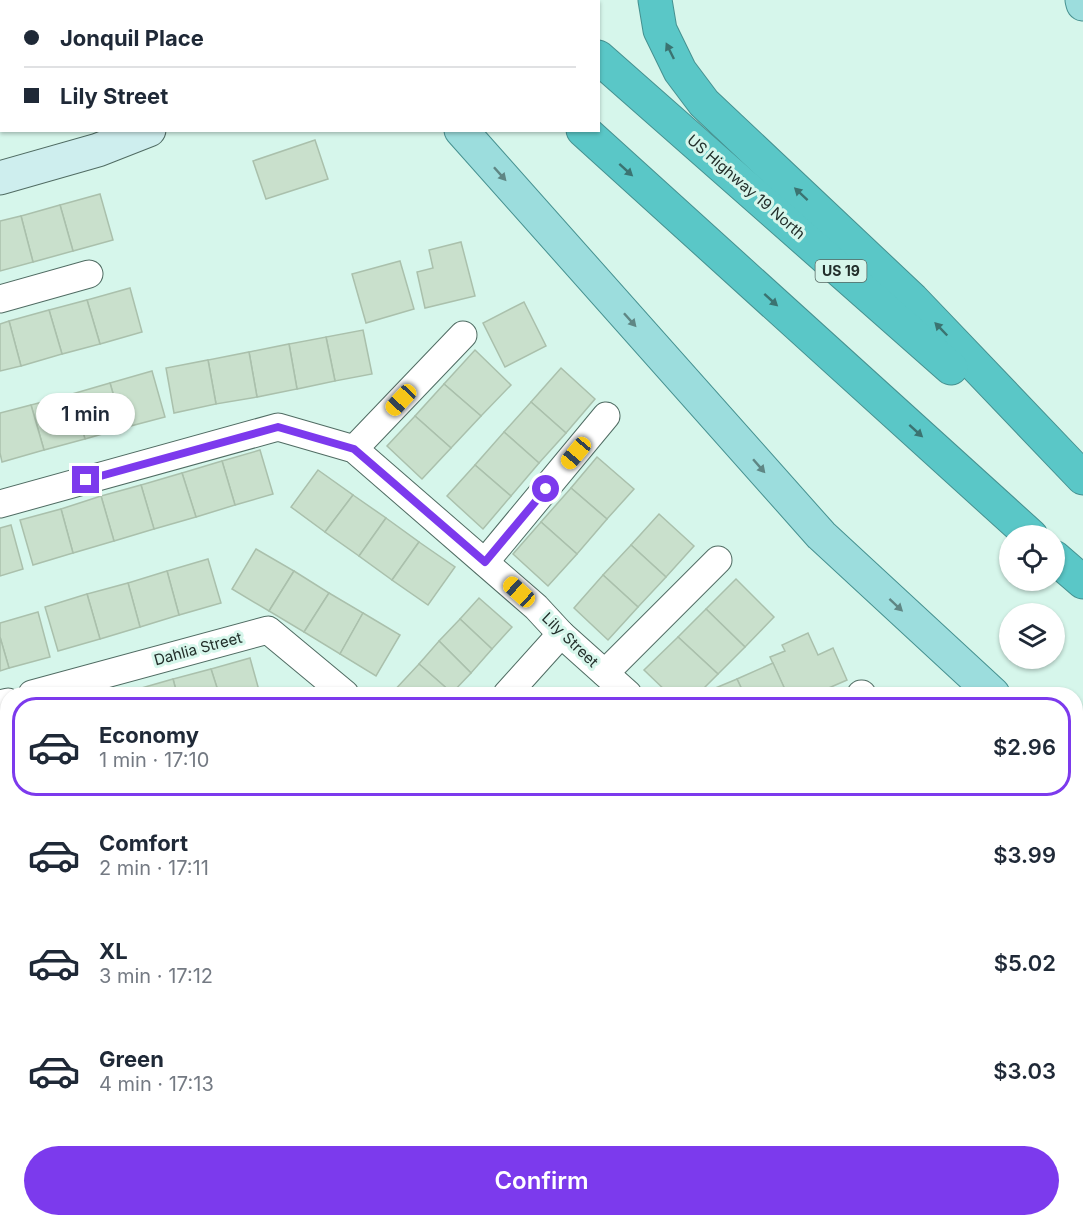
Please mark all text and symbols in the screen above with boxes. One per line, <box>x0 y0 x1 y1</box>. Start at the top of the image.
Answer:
text: Jonquil Place <box>60 25 204 51</box>
one-way arrow <box>666 42 676 60</box>
text: Lily Street <box>60 83 168 109</box>
street label: US Highway 19 North <box>683 130 809 243</box>
one-way arrow <box>618 163 633 176</box>
one-way arrow <box>493 166 506 181</box>
one-way arrow <box>793 187 808 201</box>
road number: US 19 <box>816 260 866 282</box>
one-way arrow <box>763 293 778 306</box>
one-way arrow <box>623 312 637 327</box>
one-way arrow <box>934 322 948 337</box>
car <box>382 381 420 419</box>
callout: 1 min <box>36 393 136 435</box>
text: 1 min <box>61 402 110 426</box>
one-way arrow <box>908 424 923 438</box>
car <box>558 433 594 473</box>
one-way arrow <box>752 458 765 473</box>
route end <box>72 466 99 493</box>
route start <box>532 475 559 502</box>
map controls <box>999 525 1065 669</box>
button: locate <box>999 525 1065 591</box>
car <box>500 573 538 611</box>
one-way arrow <box>888 598 903 612</box>
button: layers <box>999 603 1065 669</box>
street label: Lily Street <box>538 608 602 671</box>
street label: Dahlia Street <box>152 628 244 669</box>
icon: car <box>27 720 81 774</box>
text: Economy <box>99 722 199 748</box>
text: $2.96 <box>993 734 1056 760</box>
text: 1 min · 17:10 <box>99 748 209 772</box>
icon: car <box>27 828 81 882</box>
text: Comfort <box>99 830 188 856</box>
text: $3.99 <box>993 842 1056 868</box>
text: 2 min · 17:11 <box>99 856 209 880</box>
icon: car <box>27 936 81 990</box>
text: XL <box>99 938 128 964</box>
text: $5.02 <box>994 950 1056 976</box>
text: 3 min · 17:12 <box>99 964 213 988</box>
icon: car <box>27 1044 81 1098</box>
text: Green <box>99 1046 164 1072</box>
text: $3.03 <box>993 1058 1056 1084</box>
text: 4 min · 17:13 <box>99 1072 214 1096</box>
button: Confirm <box>24 1146 1059 1215</box>

